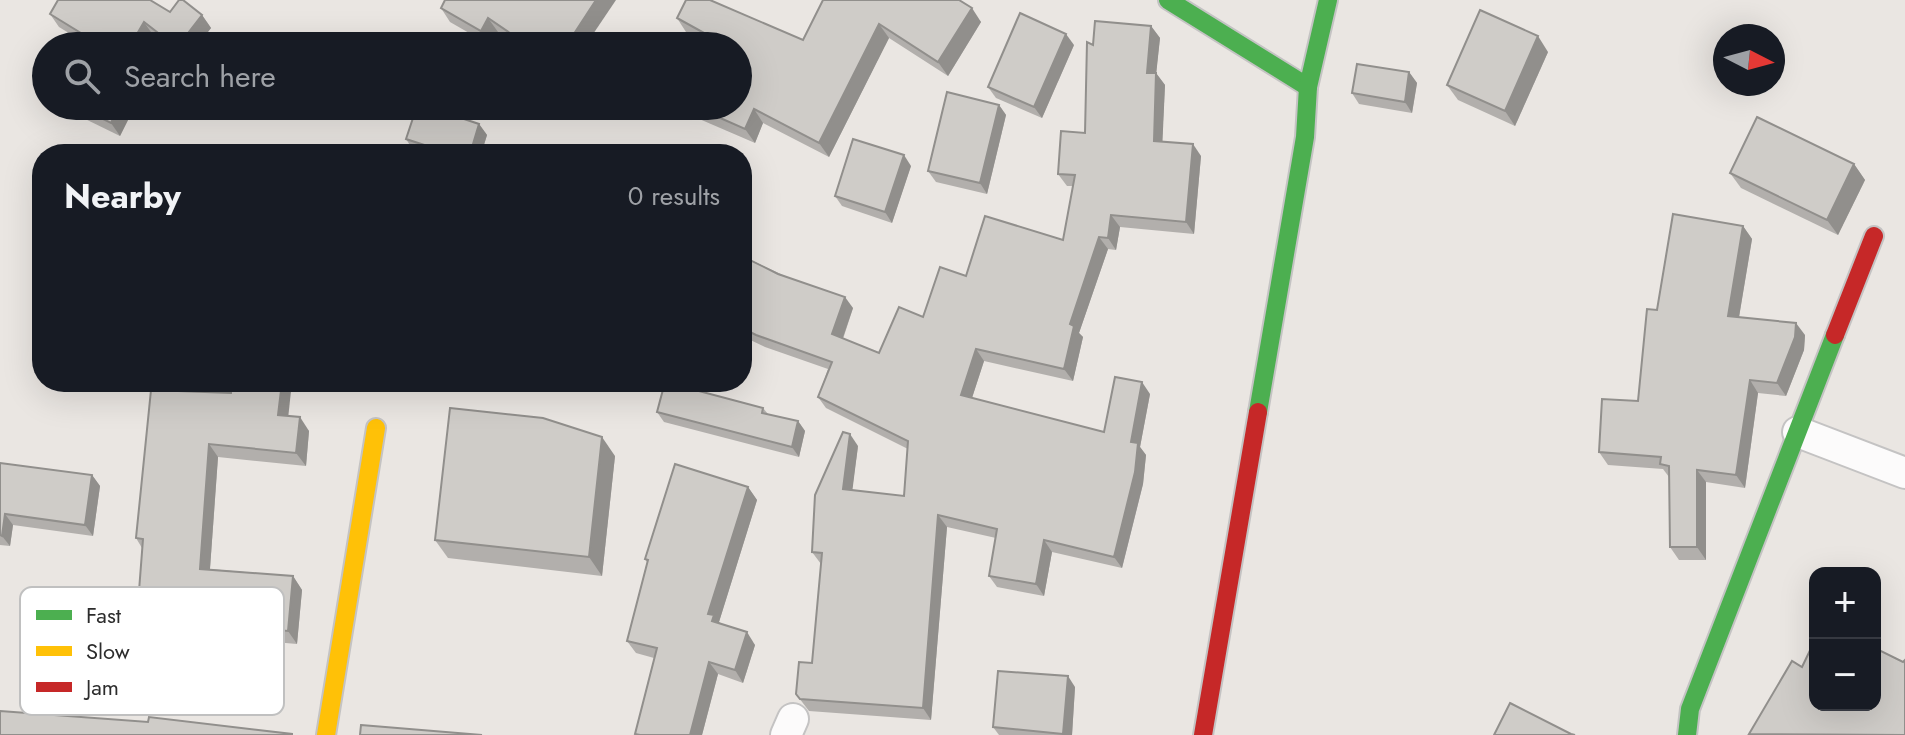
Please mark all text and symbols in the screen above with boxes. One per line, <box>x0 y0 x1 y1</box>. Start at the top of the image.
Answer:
north arrow <box>1713 24 1785 96</box>
search box <box>32 32 752 120</box>
icon: search <box>60 54 104 98</box>
text: Search here <box>124 55 276 98</box>
text: Nearby <box>64 172 181 221</box>
text: 0 results <box>628 177 720 215</box>
map controls <box>1809 567 1881 711</box>
button: + <box>1809 567 1881 639</box>
legend <box>20 587 284 715</box>
text: Fast <box>86 599 122 631</box>
text: Slow <box>86 635 130 667</box>
button: − <box>1809 639 1881 711</box>
text: Jam <box>83 671 119 703</box>

